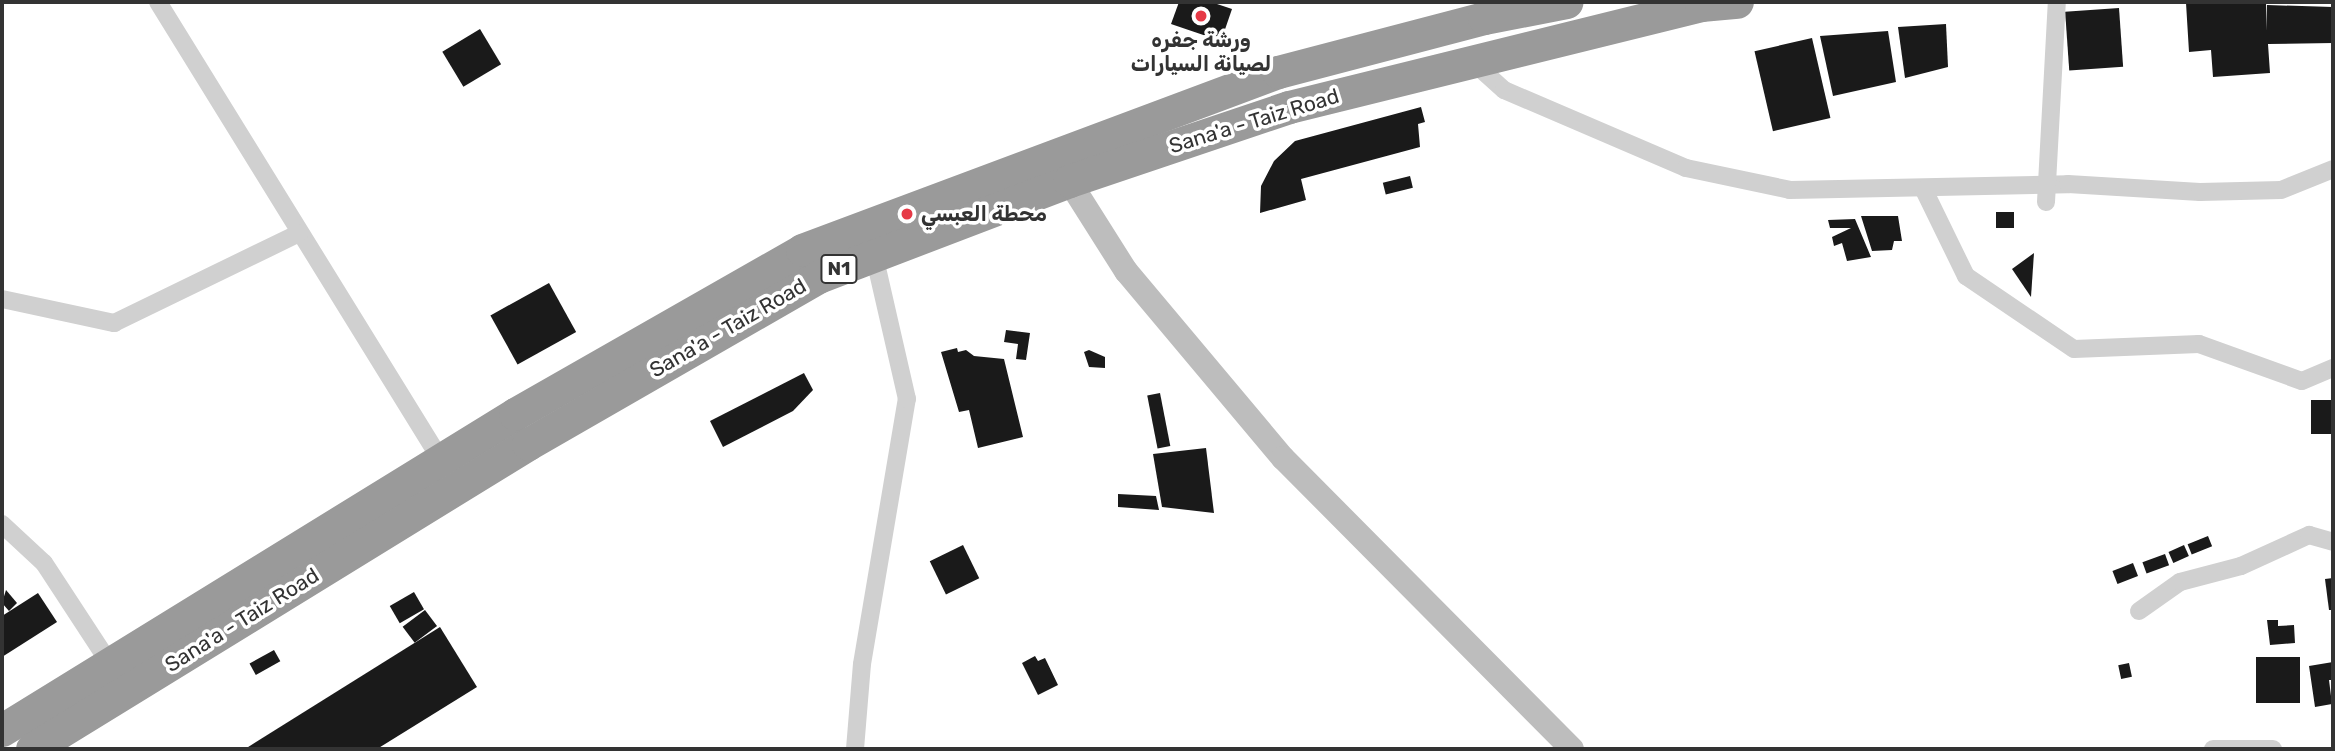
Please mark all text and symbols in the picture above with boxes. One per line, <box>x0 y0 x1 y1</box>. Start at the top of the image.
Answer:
marker: ورشة جفره لصيانة السيارات <box>1193 8 1209 24</box>
place label: ورشة جفره لصيانة السيارات <box>1131 27 1271 77</box>
street label: Sana'a - Taiz Road <box>1166 83 1342 159</box>
place label: محطة العبسي <box>921 201 1047 227</box>
marker: محطة العبسي <box>899 206 915 222</box>
road number: N1 <box>820 254 858 284</box>
street label: Sana'a - Taiz Road <box>645 273 811 383</box>
street label: Sana'a - Taiz Road <box>160 562 324 678</box>

